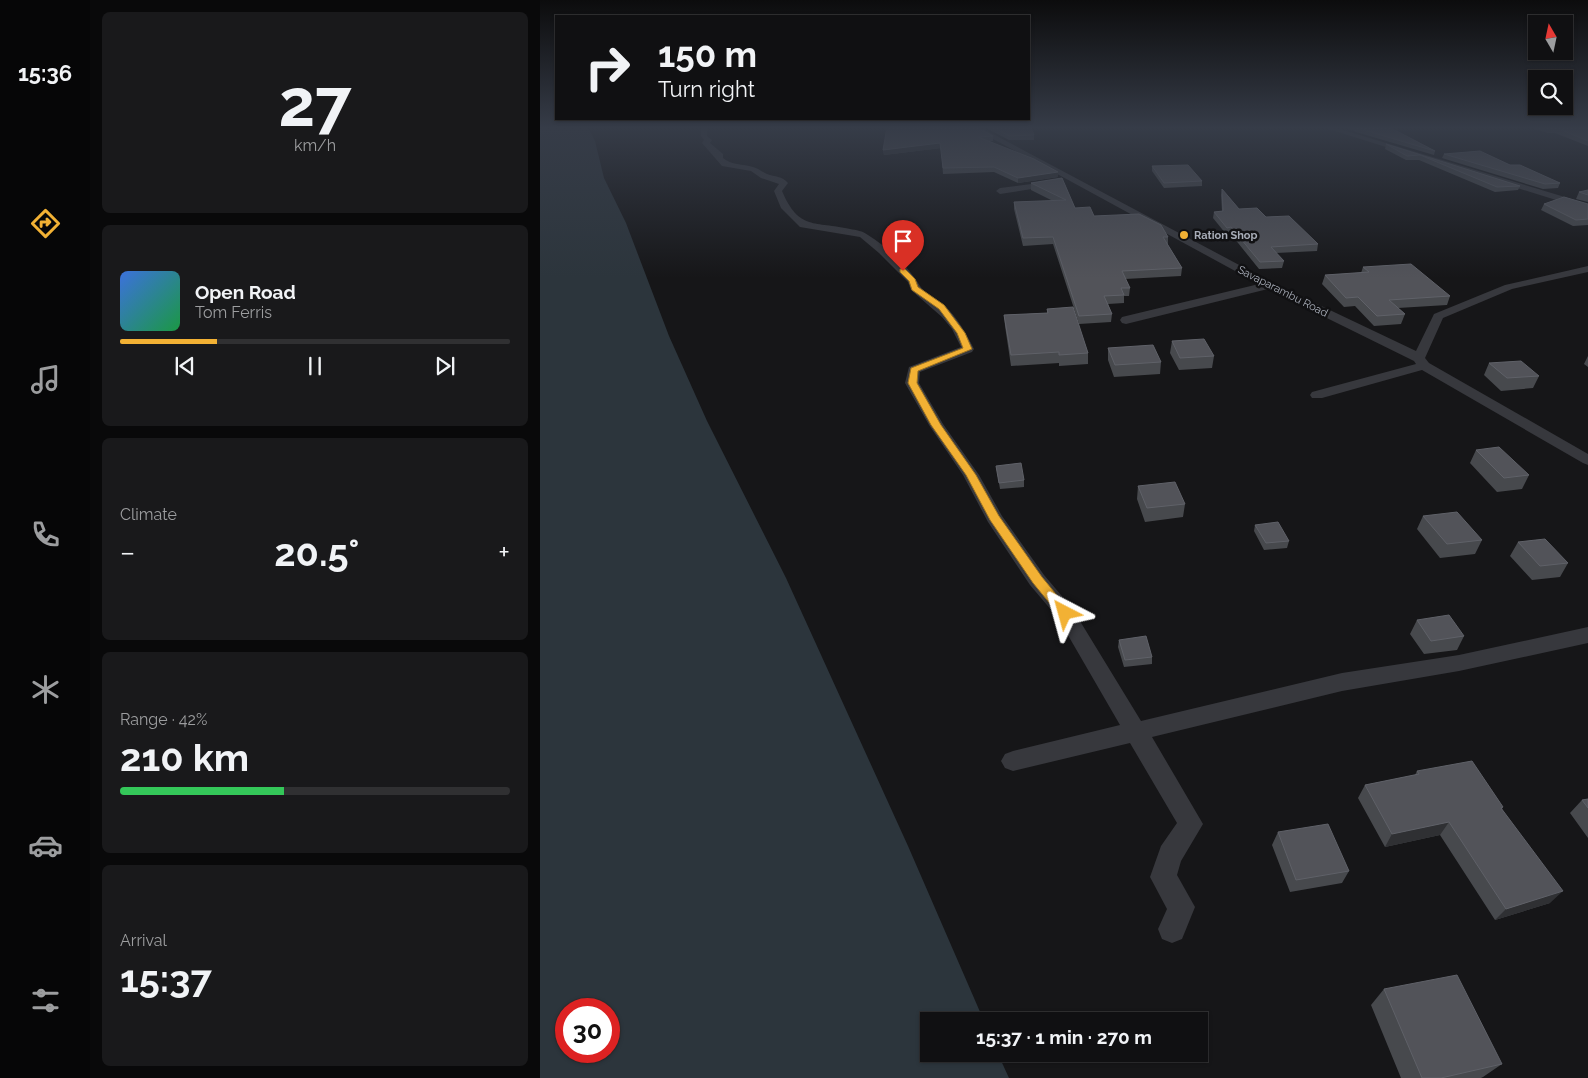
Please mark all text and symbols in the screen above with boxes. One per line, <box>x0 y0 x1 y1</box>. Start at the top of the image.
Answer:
north arrow <box>1528 15 1572 60</box>
map controls <box>1528 15 1573 115</box>
text: 150 m <box>658 34 757 75</box>
icon: right <box>575 35 640 100</box>
text: 15:36 <box>18 60 72 86</box>
text: 27 <box>278 65 352 141</box>
button: search <box>1528 70 1573 115</box>
text: Turn right <box>658 76 755 102</box>
text: km/h <box>294 136 336 155</box>
icon: directions <box>28 206 63 241</box>
pin <box>882 220 924 271</box>
icon: arrive <box>889 227 917 255</box>
marker: Ration Shop <box>1178 229 1190 241</box>
place label: Ration Shop <box>1194 229 1257 242</box>
street label: Savaparambu Road <box>1236 263 1330 320</box>
text: Open Road <box>195 281 296 303</box>
text: Tom Ferris <box>195 303 272 322</box>
icon: previous <box>171 352 199 380</box>
icon: pause <box>301 352 329 380</box>
icon: next <box>431 352 459 380</box>
icon: music <box>28 362 63 397</box>
text: Climate <box>120 505 177 524</box>
icon: phone <box>28 517 63 552</box>
text: 20.5° <box>274 530 359 575</box>
text: − <box>120 536 135 569</box>
text: + <box>498 536 510 569</box>
position arrow <box>1038 586 1090 638</box>
icon: climate <box>28 672 63 707</box>
text: Range · 42% <box>120 710 207 729</box>
text: 210 km <box>120 735 249 780</box>
icon: car <box>28 828 63 863</box>
text: Arrival <box>120 931 167 950</box>
text: 15:37 <box>120 956 212 1001</box>
icon: filters <box>28 983 63 1018</box>
speed limit sign: 30 <box>555 998 620 1063</box>
text: 15:37 · 1 min · 270 m <box>976 1026 1152 1048</box>

